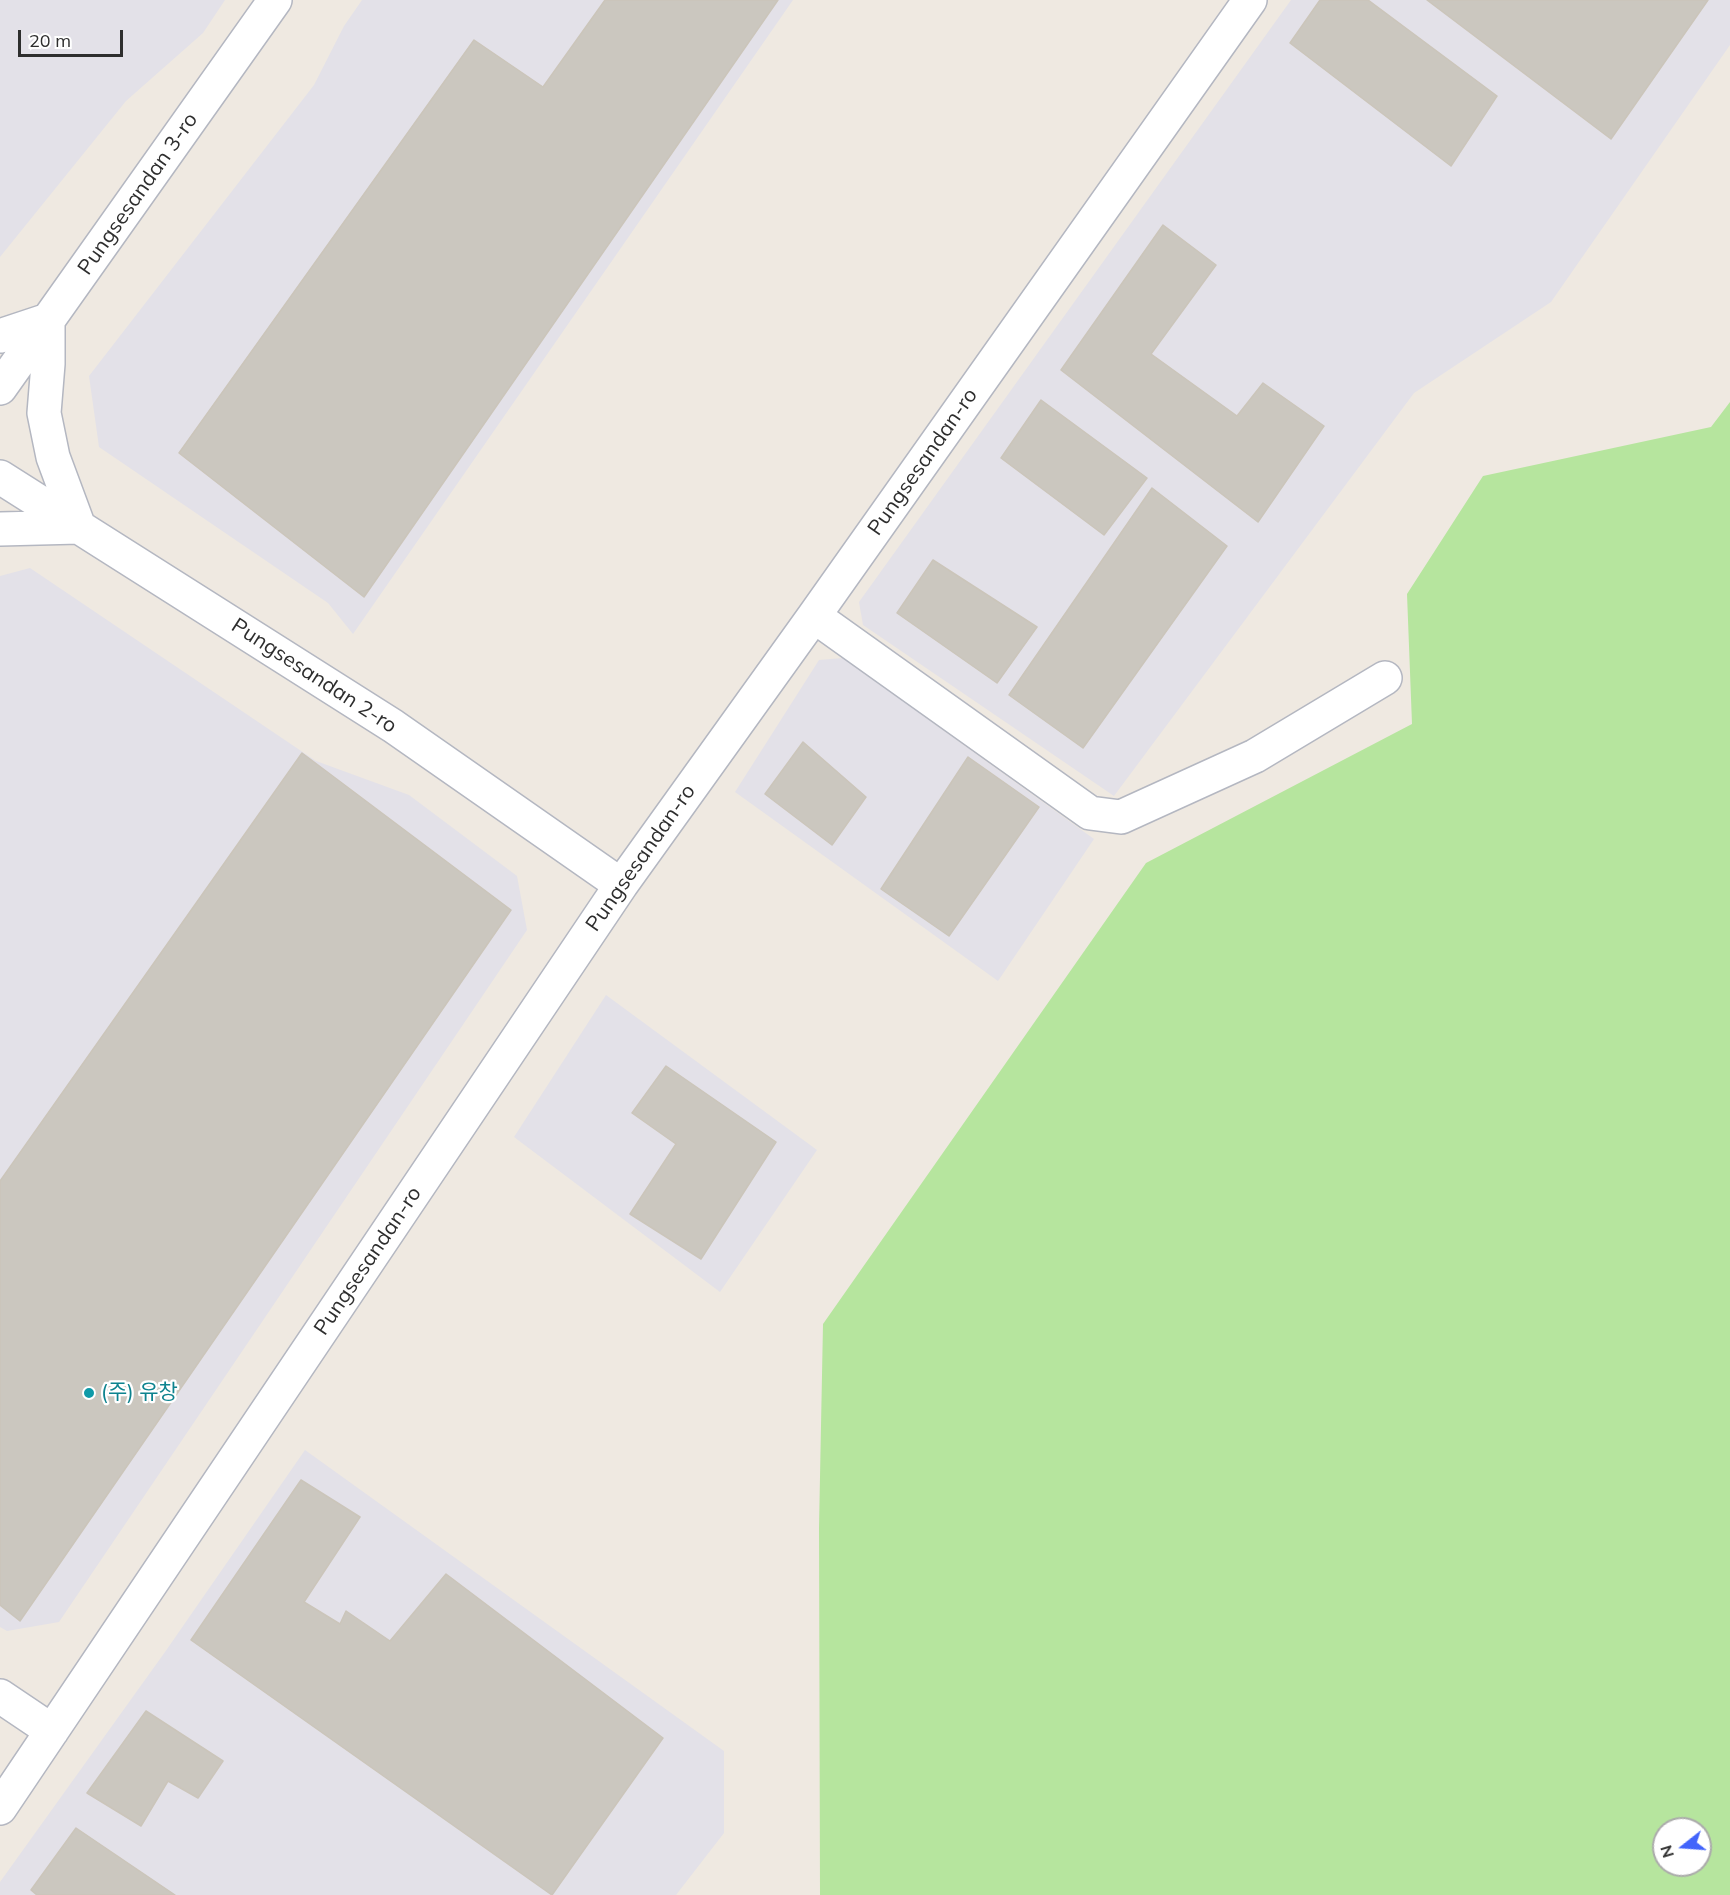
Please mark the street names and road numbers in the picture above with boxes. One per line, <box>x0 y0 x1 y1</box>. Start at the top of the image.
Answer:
street label: Pungsesandan 3-ro <box>73 108 203 280</box>
street label: Pungsesandan-ro <box>863 384 983 540</box>
street label: Pungsesandan 2-ro <box>227 613 401 739</box>
street label: Pungsesandan-ro <box>581 780 701 936</box>
street label: Pungsesandan-ro <box>309 1182 427 1340</box>

